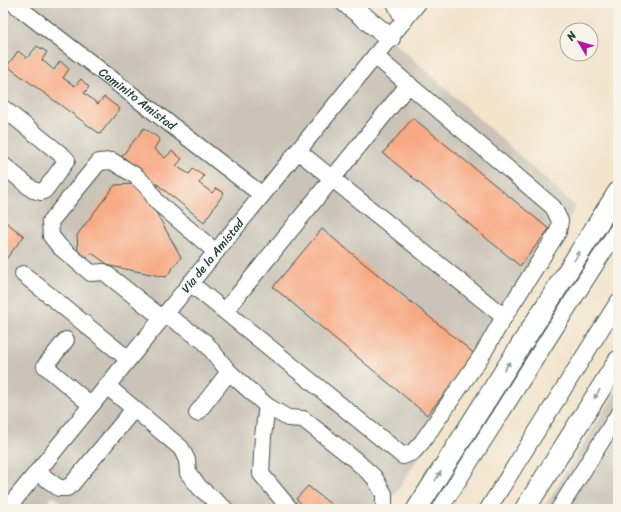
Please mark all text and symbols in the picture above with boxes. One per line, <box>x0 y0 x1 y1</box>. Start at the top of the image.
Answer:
north arrow <box>559 22 599 62</box>
text: N <box>561 27 582 46</box>
street label: Caminito Amistad <box>94 62 182 137</box>
street label: Via de la Amistad <box>175 213 250 298</box>
one-way arrow <box>573 250 580 262</box>
one-way arrow <box>503 361 511 371</box>
one-way arrow <box>594 388 601 400</box>
one-way arrow <box>434 471 442 481</box>

